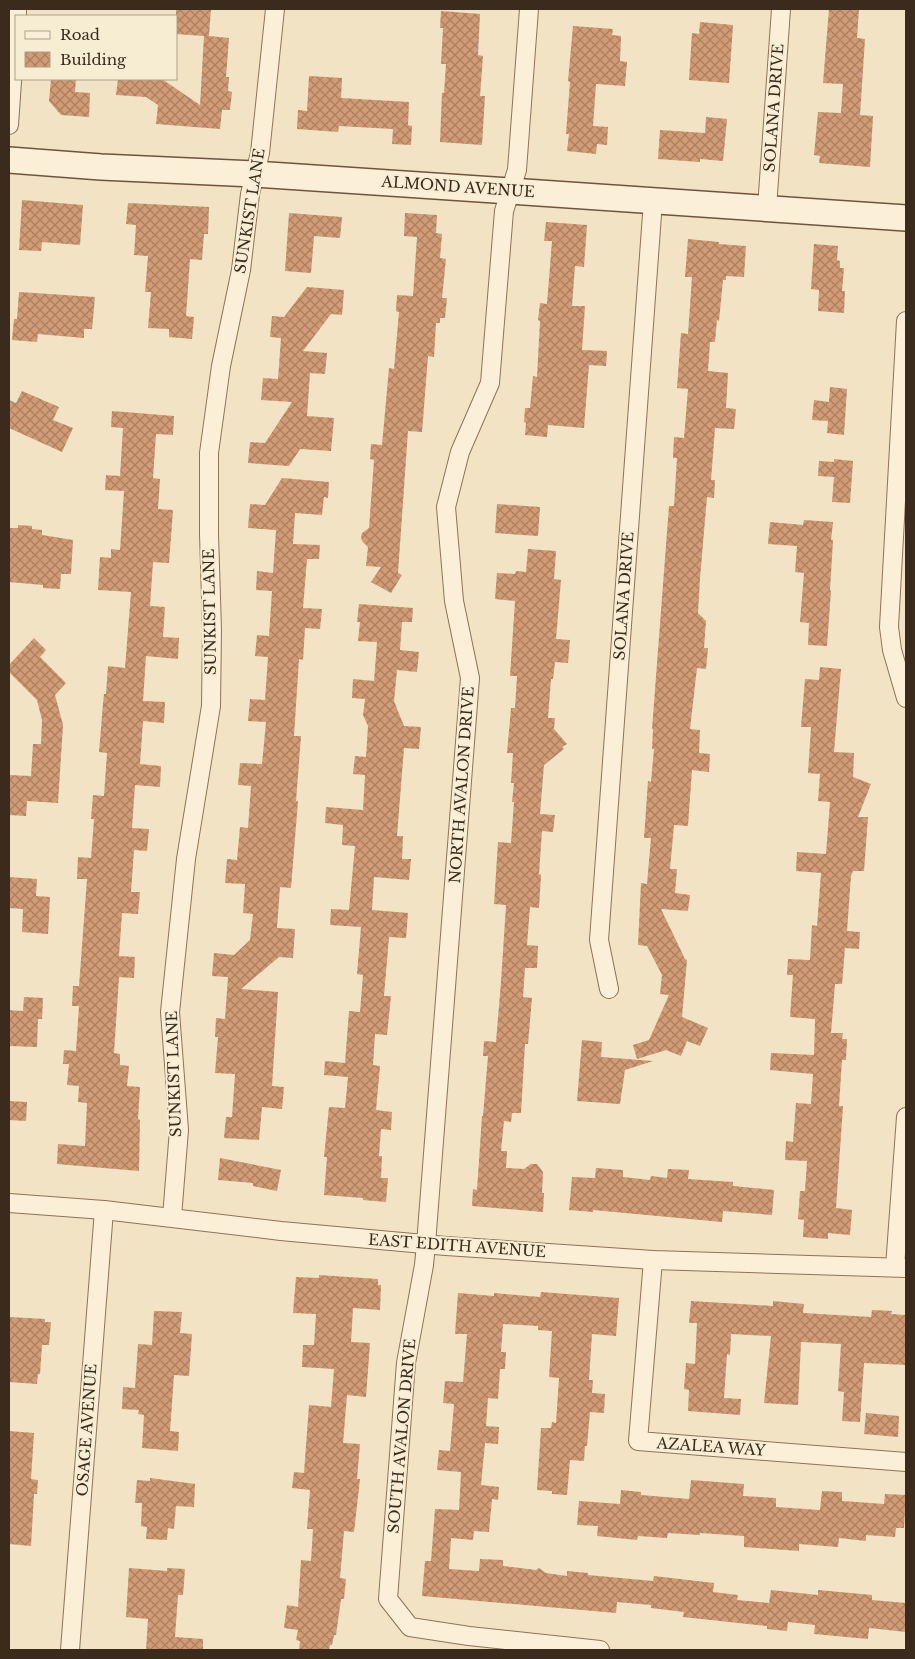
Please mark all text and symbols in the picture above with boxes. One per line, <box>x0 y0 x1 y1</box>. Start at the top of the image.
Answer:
legend <box>15 15 178 80</box>
text: Road <box>60 25 100 44</box>
street label: SOLANA DRIVE <box>760 43 787 173</box>
text: Building <box>60 50 127 69</box>
street label: SUNKIST LANE <box>230 147 269 275</box>
street label: ALMOND AVENUE <box>380 172 535 201</box>
street label: SOLANA DRIVE <box>610 531 637 661</box>
street label: SUNKIST LANE <box>199 549 220 675</box>
street label: NORTH AVALON DRIVE <box>445 686 478 884</box>
street label: SUNKIST LANE <box>162 1010 185 1138</box>
street label: EAST EDITH AVENUE <box>368 1230 547 1261</box>
street label: SOUTH AVALON DRIVE <box>384 1338 419 1534</box>
street label: OSAGE AVENUE <box>72 1363 101 1497</box>
street label: AZALEA WAY <box>655 1433 767 1460</box>

